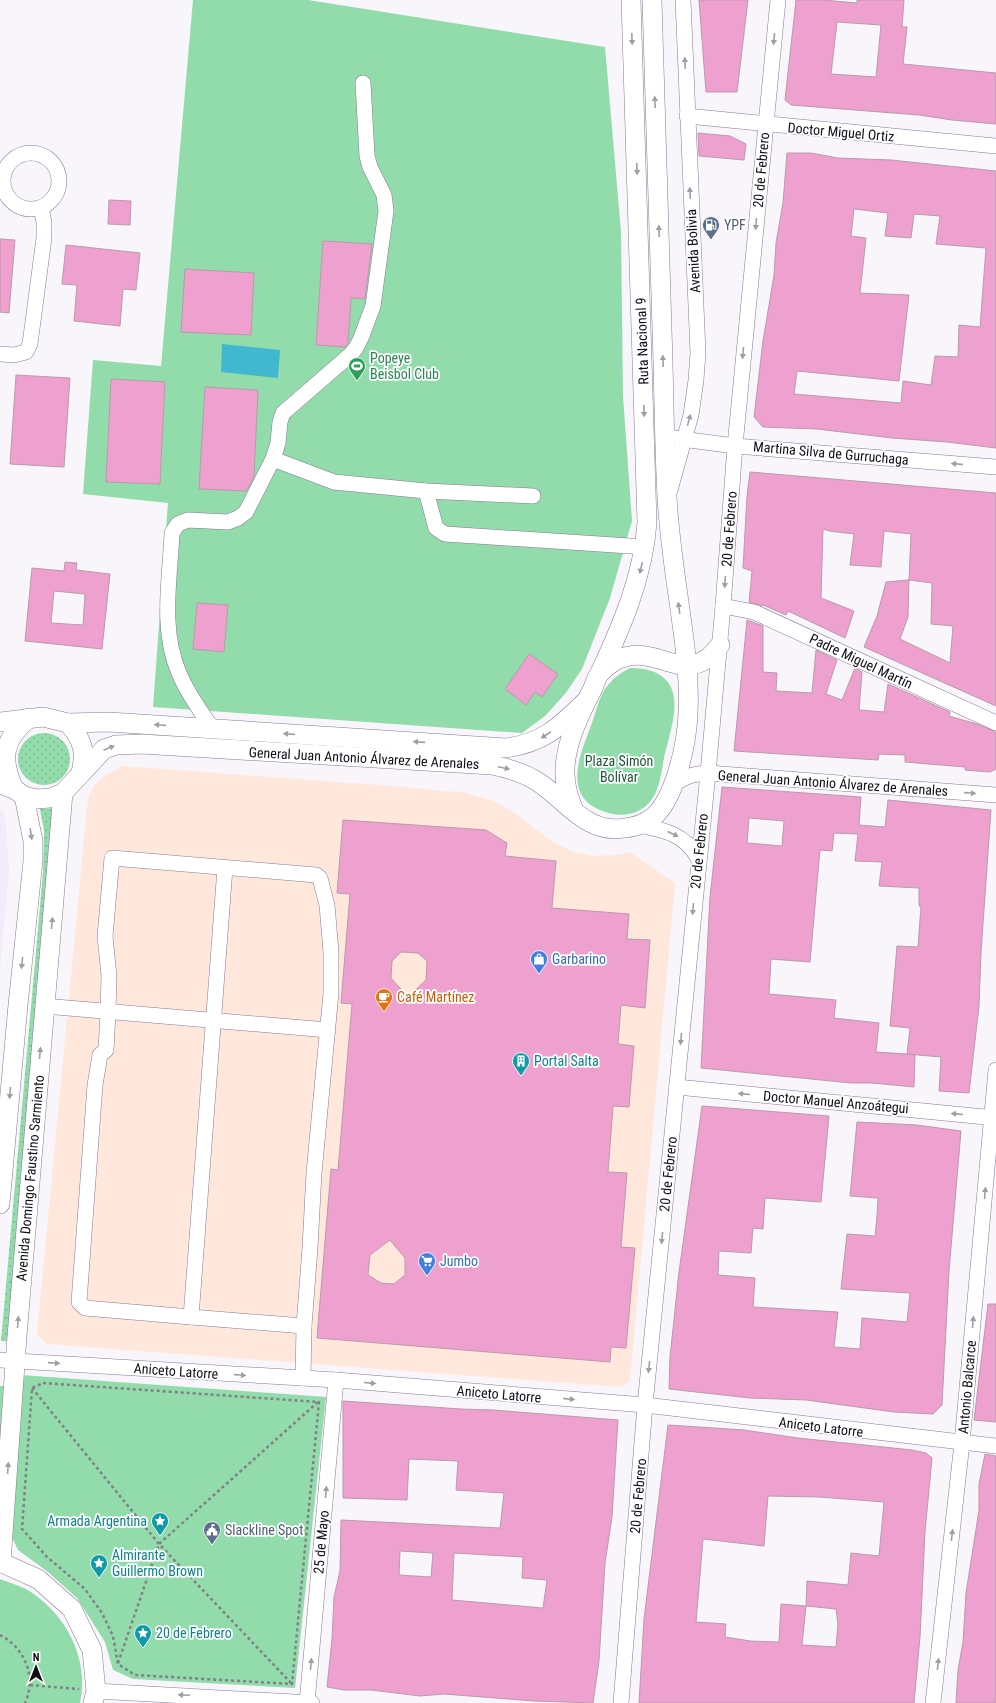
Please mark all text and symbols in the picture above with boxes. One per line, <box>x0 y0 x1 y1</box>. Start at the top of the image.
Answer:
one-way arrow <box>629 33 636 45</box>
one-way arrow <box>771 33 778 45</box>
one-way arrow <box>682 56 688 69</box>
one-way arrow <box>652 96 659 108</box>
street label: Doctor Miguel Ortiz <box>787 119 895 145</box>
street label: 20 de Febrero <box>750 132 772 208</box>
one-way arrow <box>633 163 640 175</box>
one-way arrow <box>687 186 693 199</box>
street label: Avenida Bolivia <box>683 209 703 293</box>
fuel station icon: YPF <box>701 215 721 240</box>
place label: YPF <box>724 217 746 233</box>
one-way arrow <box>752 218 759 230</box>
one-way arrow <box>656 225 663 237</box>
street label: Ruta Nacional 9 <box>632 297 652 385</box>
one-way arrow <box>740 347 747 359</box>
place label: Popeye Beisbol Club <box>370 350 439 382</box>
one-way arrow <box>660 355 667 367</box>
sports icon: Popeye Beisbol Club <box>347 356 367 381</box>
one-way arrow <box>641 405 648 417</box>
one-way arrow <box>687 414 693 427</box>
street label: Martina Silva de Gurruchaga <box>753 438 909 468</box>
one-way arrow <box>951 460 963 467</box>
street label: 20 de Febrero <box>718 491 740 567</box>
one-way arrow <box>637 562 643 574</box>
one-way arrow <box>721 576 728 588</box>
one-way arrow <box>676 602 682 614</box>
street label: Padre Miguel Martín <box>807 630 915 692</box>
one-way arrow <box>154 721 166 728</box>
one-way arrow <box>283 730 295 737</box>
one-way arrow <box>541 731 551 739</box>
one-way arrow <box>413 739 425 746</box>
street label: General Juan Antonio Álvarez de Arenales <box>248 743 480 772</box>
one-way arrow <box>104 744 116 750</box>
park label: Plaza Simón Bolívar <box>585 753 653 785</box>
one-way arrow <box>498 765 510 771</box>
street label: General Juan Antonio Álvarez de Arenales <box>717 766 949 799</box>
one-way arrow <box>964 790 976 797</box>
street label: 20 de Febrero <box>687 813 711 889</box>
one-way arrow <box>29 828 35 840</box>
one-way arrow <box>667 831 679 837</box>
one-way arrow <box>690 903 697 915</box>
one-way arrow <box>48 917 55 929</box>
shop icon: Garbarino <box>529 949 549 974</box>
place label: Garbarino <box>552 951 606 967</box>
one-way arrow <box>19 957 26 969</box>
cafe icon: Café Martínez <box>374 987 394 1012</box>
place label: Café Martínez <box>397 989 475 1005</box>
one-way arrow <box>678 1033 685 1045</box>
one-way arrow <box>37 1047 44 1059</box>
building icon: Portal Salta <box>511 1051 531 1076</box>
place label: Portal Salta <box>534 1053 599 1069</box>
street label: Avenida Domingo Faustino Sarmiento <box>13 1074 47 1282</box>
one-way arrow <box>7 1087 13 1099</box>
street label: Doctor Manuel Anzoátegui <box>763 1088 909 1116</box>
one-way arrow <box>738 1090 750 1097</box>
one-way arrow <box>951 1111 963 1117</box>
street label: 20 de Febrero <box>656 1136 680 1212</box>
one-way arrow <box>981 1187 988 1199</box>
one-way arrow <box>658 1232 665 1244</box>
supermarket icon: Jumbo <box>417 1251 437 1276</box>
place label: Jumbo <box>440 1253 478 1269</box>
one-way arrow <box>15 1316 22 1328</box>
one-way arrow <box>970 1316 976 1328</box>
street label: Antonio Balcarce <box>955 1339 979 1435</box>
one-way arrow <box>48 1360 61 1366</box>
street label: Aniceto Latorre <box>133 1360 219 1382</box>
one-way arrow <box>646 1361 652 1373</box>
one-way arrow <box>234 1371 246 1378</box>
one-way arrow <box>364 1380 376 1387</box>
street label: Aniceto Latorre <box>456 1382 542 1406</box>
one-way arrow <box>563 1396 575 1403</box>
street label: Aniceto Latorre <box>778 1414 864 1440</box>
street label: 20 de Febrero <box>627 1458 649 1534</box>
one-way arrow <box>4 1462 11 1474</box>
one-way arrow <box>322 1486 329 1499</box>
street label: 25 de Mayo <box>310 1510 332 1574</box>
place icon: Armada Argentina <box>150 1511 170 1536</box>
place label: Armada Argentina <box>47 1513 147 1529</box>
public building icon: Slackline Spot <box>202 1520 222 1545</box>
place label: Slackline Spot <box>225 1522 303 1538</box>
one-way arrow <box>949 1529 955 1541</box>
place label: Almirante Guillermo Brown <box>112 1547 203 1579</box>
place icon: Almirante Guillermo Brown <box>89 1553 109 1578</box>
place icon: 20 de Febrero <box>133 1623 153 1648</box>
place label: 20 de Febrero <box>156 1625 232 1641</box>
north arrow <box>16 1647 56 1687</box>
text: N <box>33 1651 40 1664</box>
one-way arrow <box>307 1658 314 1670</box>
one-way arrow <box>934 1658 941 1670</box>
one-way arrow <box>178 1692 190 1699</box>

